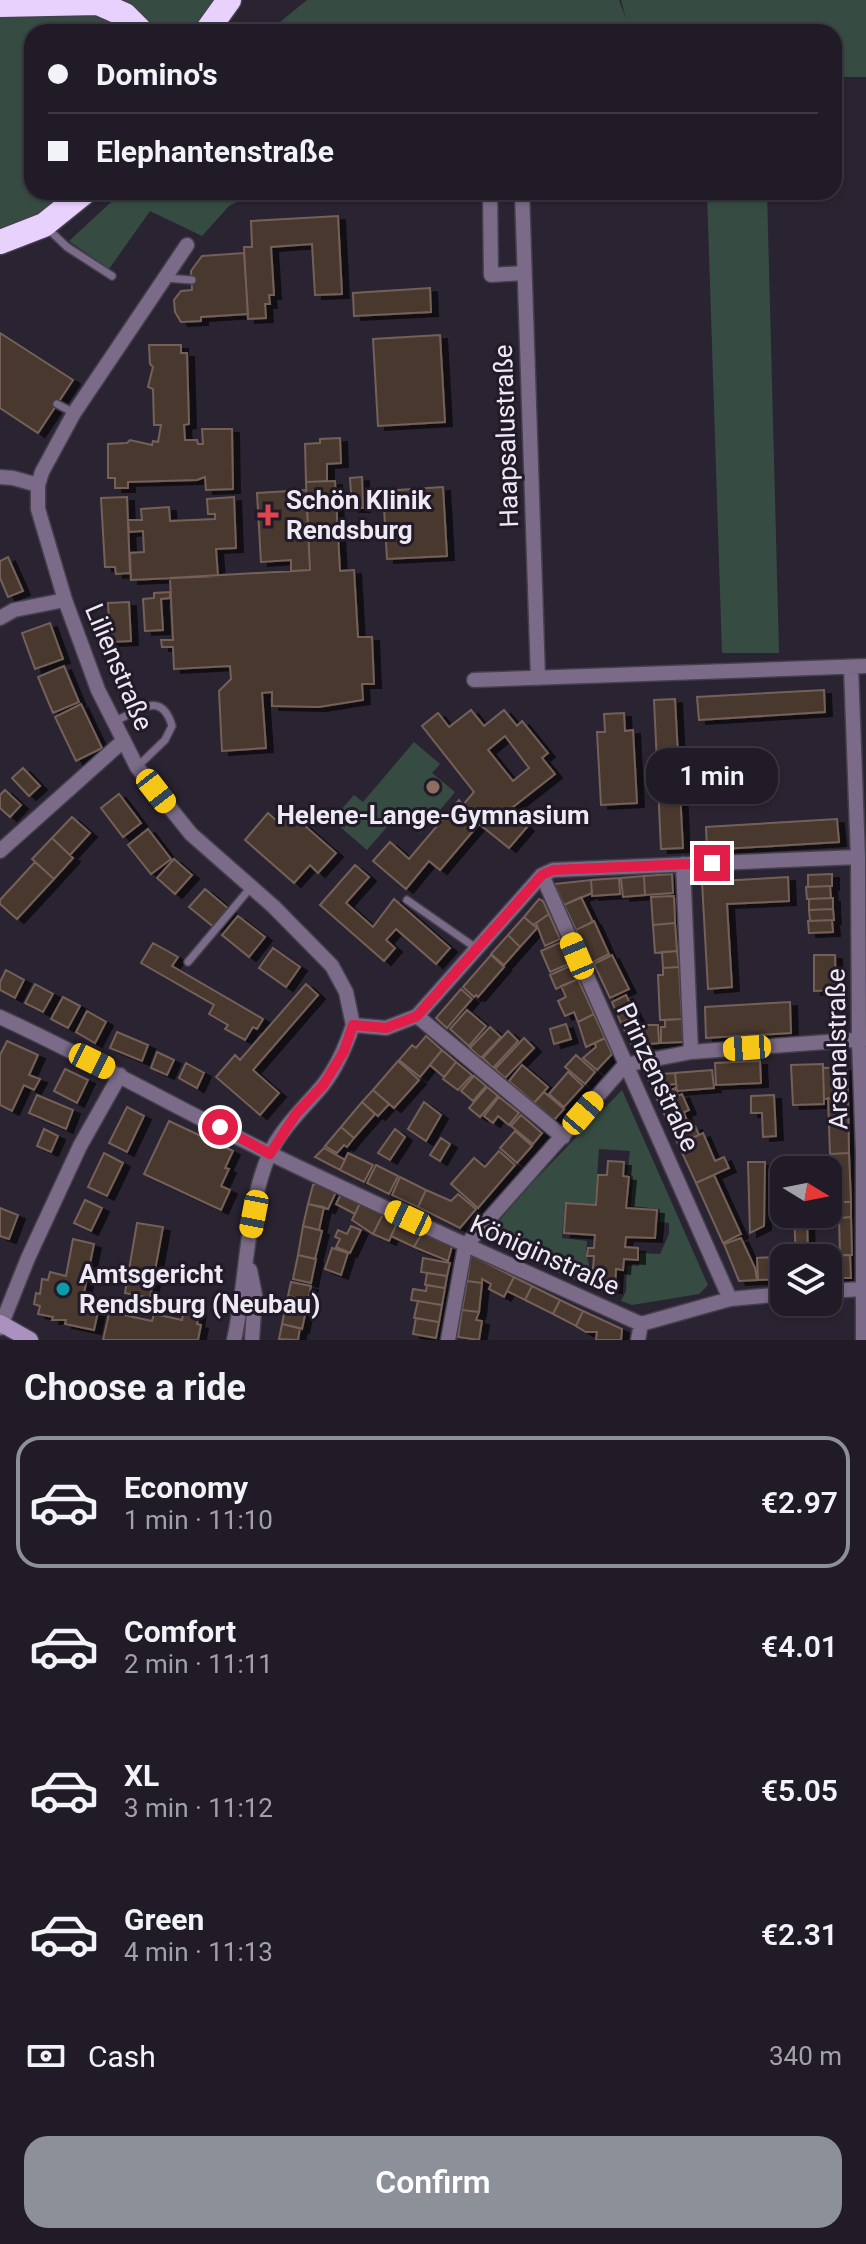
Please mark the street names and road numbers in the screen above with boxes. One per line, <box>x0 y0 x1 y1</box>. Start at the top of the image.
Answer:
street label: Haapsalustraße <box>488 344 524 528</box>
street label: Lilienstraße <box>79 599 159 735</box>
street label: Arsenalstraße <box>821 968 853 1130</box>
street label: Prinzenstraße <box>611 998 705 1156</box>
street label: Königinstraße <box>466 1209 624 1301</box>

